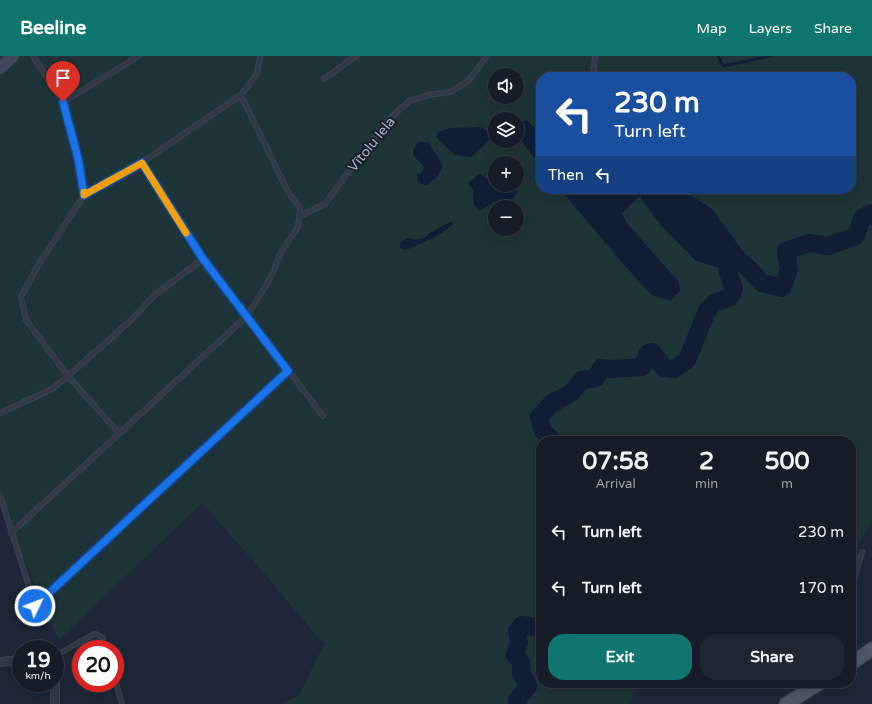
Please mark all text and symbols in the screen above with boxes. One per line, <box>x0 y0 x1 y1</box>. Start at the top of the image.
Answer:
text: Beeline <box>20 17 86 39</box>
text: Map <box>697 20 727 37</box>
text: Layers <box>749 20 792 37</box>
text: Share <box>814 20 852 37</box>
pin <box>46 61 80 102</box>
icon: arrive <box>52 67 74 89</box>
map controls <box>488 68 524 236</box>
button: sound <box>488 68 524 104</box>
text: 230 m <box>614 86 700 120</box>
icon: left <box>548 88 600 140</box>
button: layers <box>488 112 524 148</box>
street label: Vītolu Iela <box>344 113 399 175</box>
text: Turn left <box>614 120 686 142</box>
button: + <box>488 156 524 192</box>
icon: left <box>592 164 614 186</box>
text: Then <box>548 166 584 184</box>
button: − <box>488 200 524 236</box>
text: 07:58 <box>582 447 649 476</box>
text: 2 <box>699 447 714 476</box>
text: 500 <box>764 447 810 476</box>
text: Arrival <box>595 476 636 492</box>
text: min <box>695 476 718 492</box>
text: m <box>781 476 793 492</box>
icon: left <box>548 521 570 543</box>
text: Turn left <box>582 523 642 541</box>
text: 230 m <box>798 523 844 541</box>
icon: left <box>548 577 570 599</box>
text: Turn left <box>582 579 642 597</box>
text: 170 m <box>798 579 844 597</box>
position arrow <box>14 585 56 627</box>
button: Exit <box>548 634 692 680</box>
button: Share <box>700 634 844 680</box>
speed limit sign: 20 <box>72 640 124 692</box>
text: 19 <box>25 649 51 673</box>
text: km/h <box>25 670 51 682</box>

